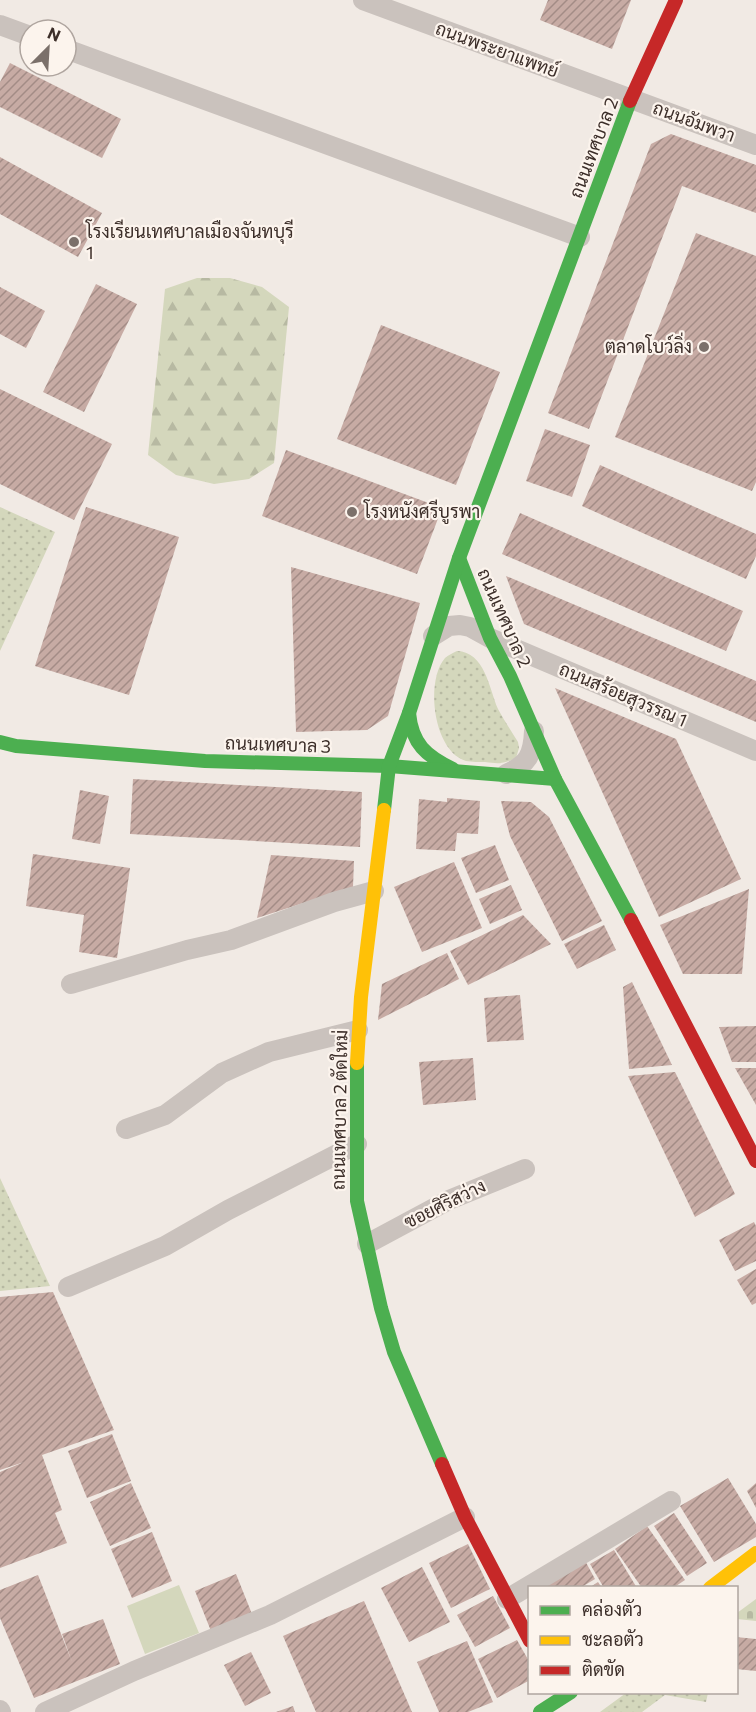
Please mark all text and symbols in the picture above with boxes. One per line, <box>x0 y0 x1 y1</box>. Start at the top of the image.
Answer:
street label: ถนนพระยาแพทย์ <box>433 16 562 81</box>
north arrow <box>18 18 78 78</box>
text: N <box>45 23 64 45</box>
street label: ถนนเทศบาล 2 <box>564 94 622 201</box>
street label: ถนนอัมพวา <box>650 96 738 146</box>
place label: โรงเรียนเทศบาลเมืองจันทบุรี 1 <box>85 219 294 263</box>
marker: โรงเรียนเทศบาลเมืองจันทบุรี 1 <box>67 235 81 249</box>
place label: ตลาดโบว์ลิ่ง <box>605 332 692 357</box>
marker: ตลาดโบว์ลิ่ง <box>697 340 711 354</box>
place label: โรงหนังศรีบูรพา <box>363 499 480 525</box>
marker: โรงหนังศรีบูรพา <box>345 505 359 519</box>
street label: ถนนเทศบาล 2 <box>473 565 536 670</box>
street label: ถนนสร้อยสุวรรณ 1 <box>555 657 691 733</box>
street label: ถนนเทศบาล 3 <box>225 731 331 757</box>
street label: ถนนเทศบาล 2 ตัดใหม่ <box>326 1030 351 1190</box>
street label: ซอยศิริสว่าง <box>400 1174 489 1232</box>
legend <box>528 1586 738 1694</box>
text: คล่องตัว <box>582 1598 642 1620</box>
text: ชะลอตัว <box>582 1628 644 1650</box>
text: ติดขัด <box>582 1658 625 1680</box>

